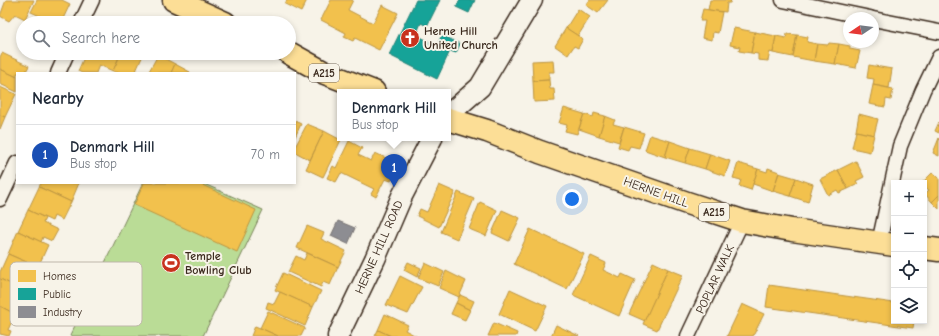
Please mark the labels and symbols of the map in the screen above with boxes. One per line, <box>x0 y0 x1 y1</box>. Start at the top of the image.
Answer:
north arrow <box>843 12 879 48</box>
place label: Herne Hill United Church <box>424 24 498 52</box>
church icon: Herne Hill United Church <box>399 27 421 49</box>
road number: A215 <box>309 64 339 82</box>
pin: 1 <box>381 154 407 187</box>
street label: HERNE HILL <box>622 174 690 210</box>
your location <box>562 189 582 209</box>
street label: HERNE HILL ROAD <box>352 198 406 296</box>
road number: A215 <box>699 203 729 221</box>
street label: POPLAR WALK <box>693 242 737 316</box>
place label: Temple Bowling Club <box>185 249 252 277</box>
sports icon: Temple Bowling Club <box>160 252 182 274</box>
legend <box>10 262 142 326</box>
text: Homes <box>43 270 76 283</box>
text: Public <box>43 288 72 301</box>
text: Industry <box>43 306 82 319</box>

